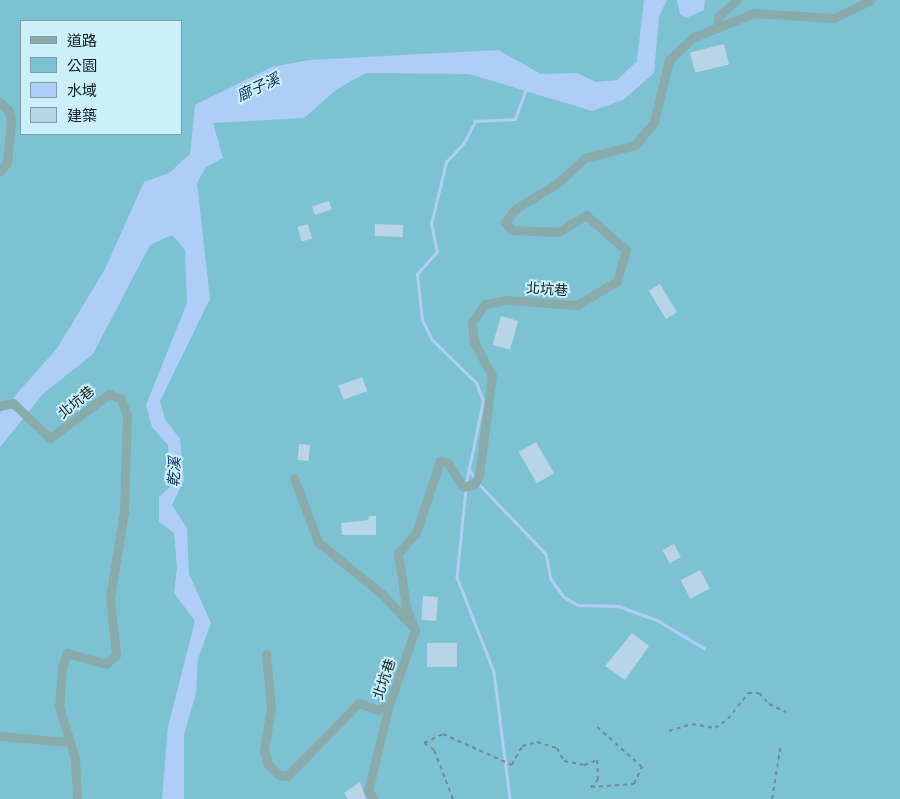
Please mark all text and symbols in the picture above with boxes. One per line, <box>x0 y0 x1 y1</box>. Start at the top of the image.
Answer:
legend <box>20 20 182 135</box>
text: 道路 <box>67 31 97 50</box>
text: 公園 <box>67 56 97 75</box>
water label: 廍子溪 <box>234 69 282 105</box>
text: 水域 <box>67 81 97 100</box>
text: 建築 <box>67 106 97 125</box>
street label: 北坑巷 <box>525 279 569 299</box>
street label: 北坑巷 <box>54 382 98 422</box>
water label: 乾溪 <box>164 457 184 487</box>
street label: 北坑巷 <box>369 656 399 702</box>

